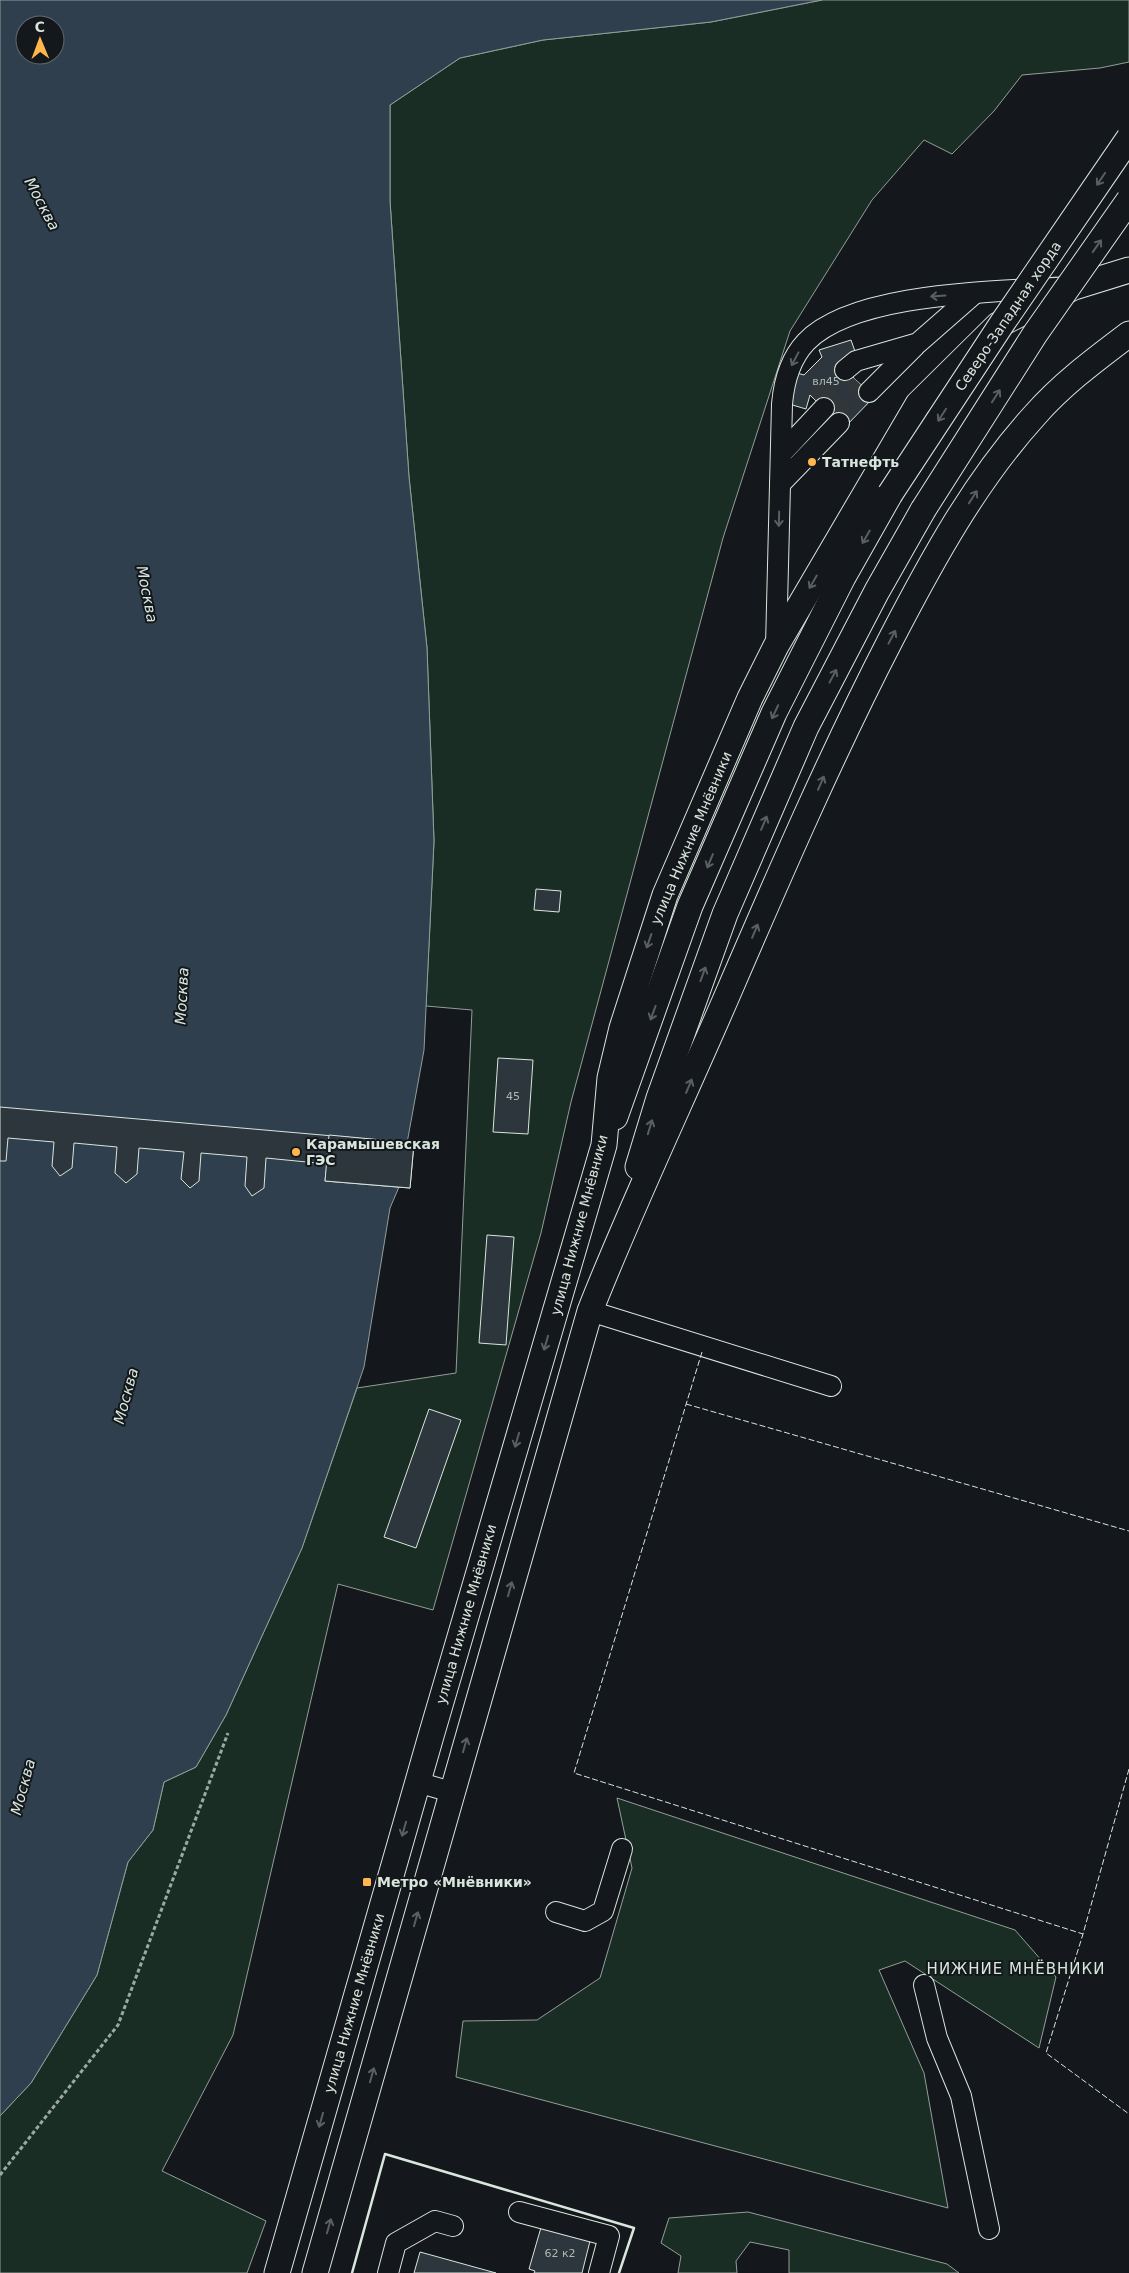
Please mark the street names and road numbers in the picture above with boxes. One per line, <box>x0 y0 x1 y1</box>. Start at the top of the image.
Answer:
street label: Северо-Западная хорда <box>952 238 1064 394</box>
street label: улица Нижние Мнёвники <box>647 749 735 927</box>
street label: улица Нижние Мнёвники <box>547 1133 611 1317</box>
street label: улица Нижние Мнёвники <box>433 1522 499 1706</box>
street label: улица Нижние Мнёвники <box>321 1911 387 2095</box>

